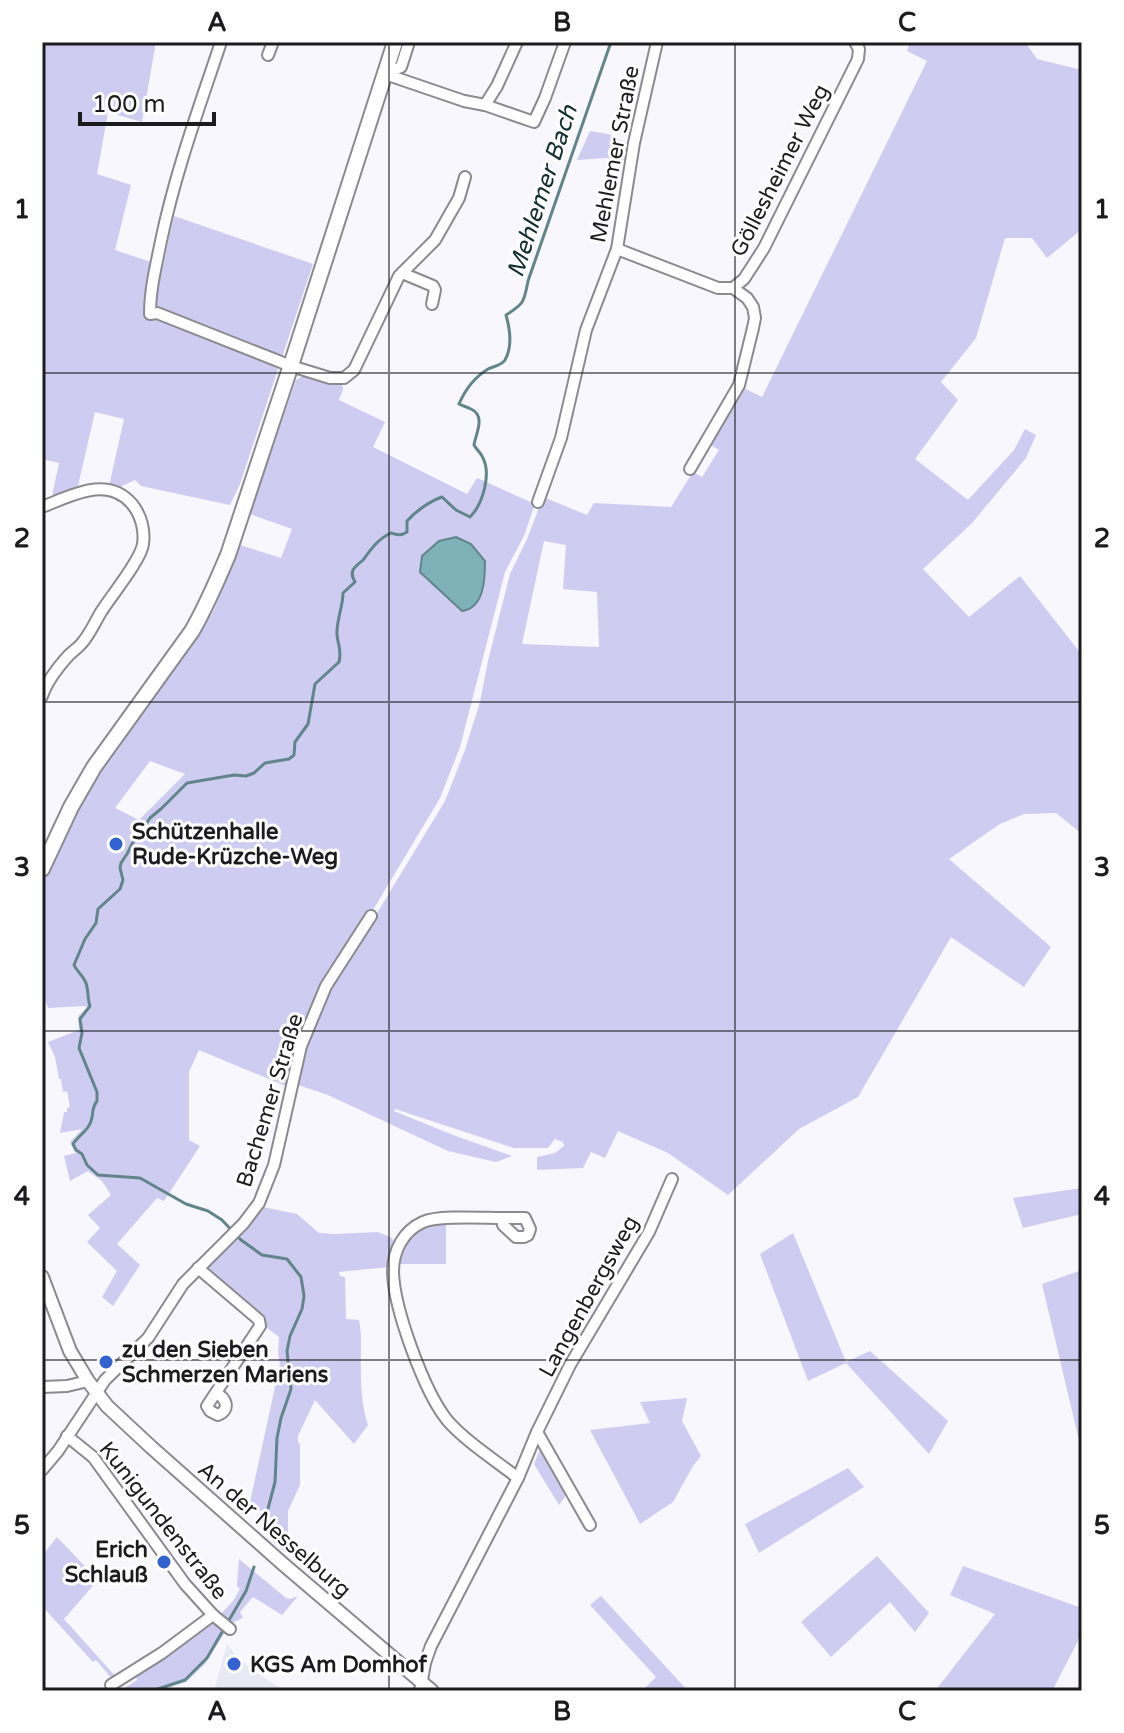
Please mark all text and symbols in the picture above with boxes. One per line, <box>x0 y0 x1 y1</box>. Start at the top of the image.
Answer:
text: A <box>207 7 227 38</box>
text: B <box>553 7 571 38</box>
text: C <box>898 7 916 38</box>
street label: Mehlemer Straße <box>585 64 645 245</box>
scale bar <box>80 76 214 126</box>
street label: Göllesheimer Weg <box>725 80 835 261</box>
text: 100 m <box>92 90 166 119</box>
water label: Mehlemer Bach <box>501 100 584 281</box>
text: 1 <box>14 194 30 225</box>
text: 1 <box>1094 194 1110 225</box>
text: 2 <box>14 523 30 554</box>
text: 2 <box>1094 523 1110 554</box>
place label: Schützenhalle Rude-Krüzche-Weg <box>132 819 338 870</box>
marker: Schützenhalle Rude-Krüzche-Weg <box>107 835 125 853</box>
text: 3 <box>14 852 30 883</box>
text: 3 <box>1094 852 1110 883</box>
street label: Bachemer Straße <box>231 1010 309 1190</box>
text: 4 <box>14 1181 30 1212</box>
text: 4 <box>1094 1181 1110 1212</box>
street label: Langenbergsweg <box>534 1211 644 1382</box>
place label: zu den Sieben Schmerzen Mariens <box>122 1337 329 1388</box>
marker: zu den Sieben Schmerzen Mariens <box>97 1353 115 1371</box>
street label: Kunigundenstraße <box>94 1437 233 1605</box>
street label: An der Nesselburg <box>193 1456 356 1603</box>
text: 5 <box>14 1510 30 1541</box>
text: 5 <box>1094 1510 1110 1541</box>
place label: Erich Schlauß <box>65 1537 148 1588</box>
marker: Erich Schlauß <box>155 1553 173 1571</box>
place label: KGS Am Domhof <box>250 1652 428 1678</box>
marker: KGS Am Domhof <box>225 1655 243 1673</box>
text: A <box>207 1696 227 1727</box>
text: B <box>553 1696 571 1727</box>
text: C <box>898 1696 916 1727</box>

